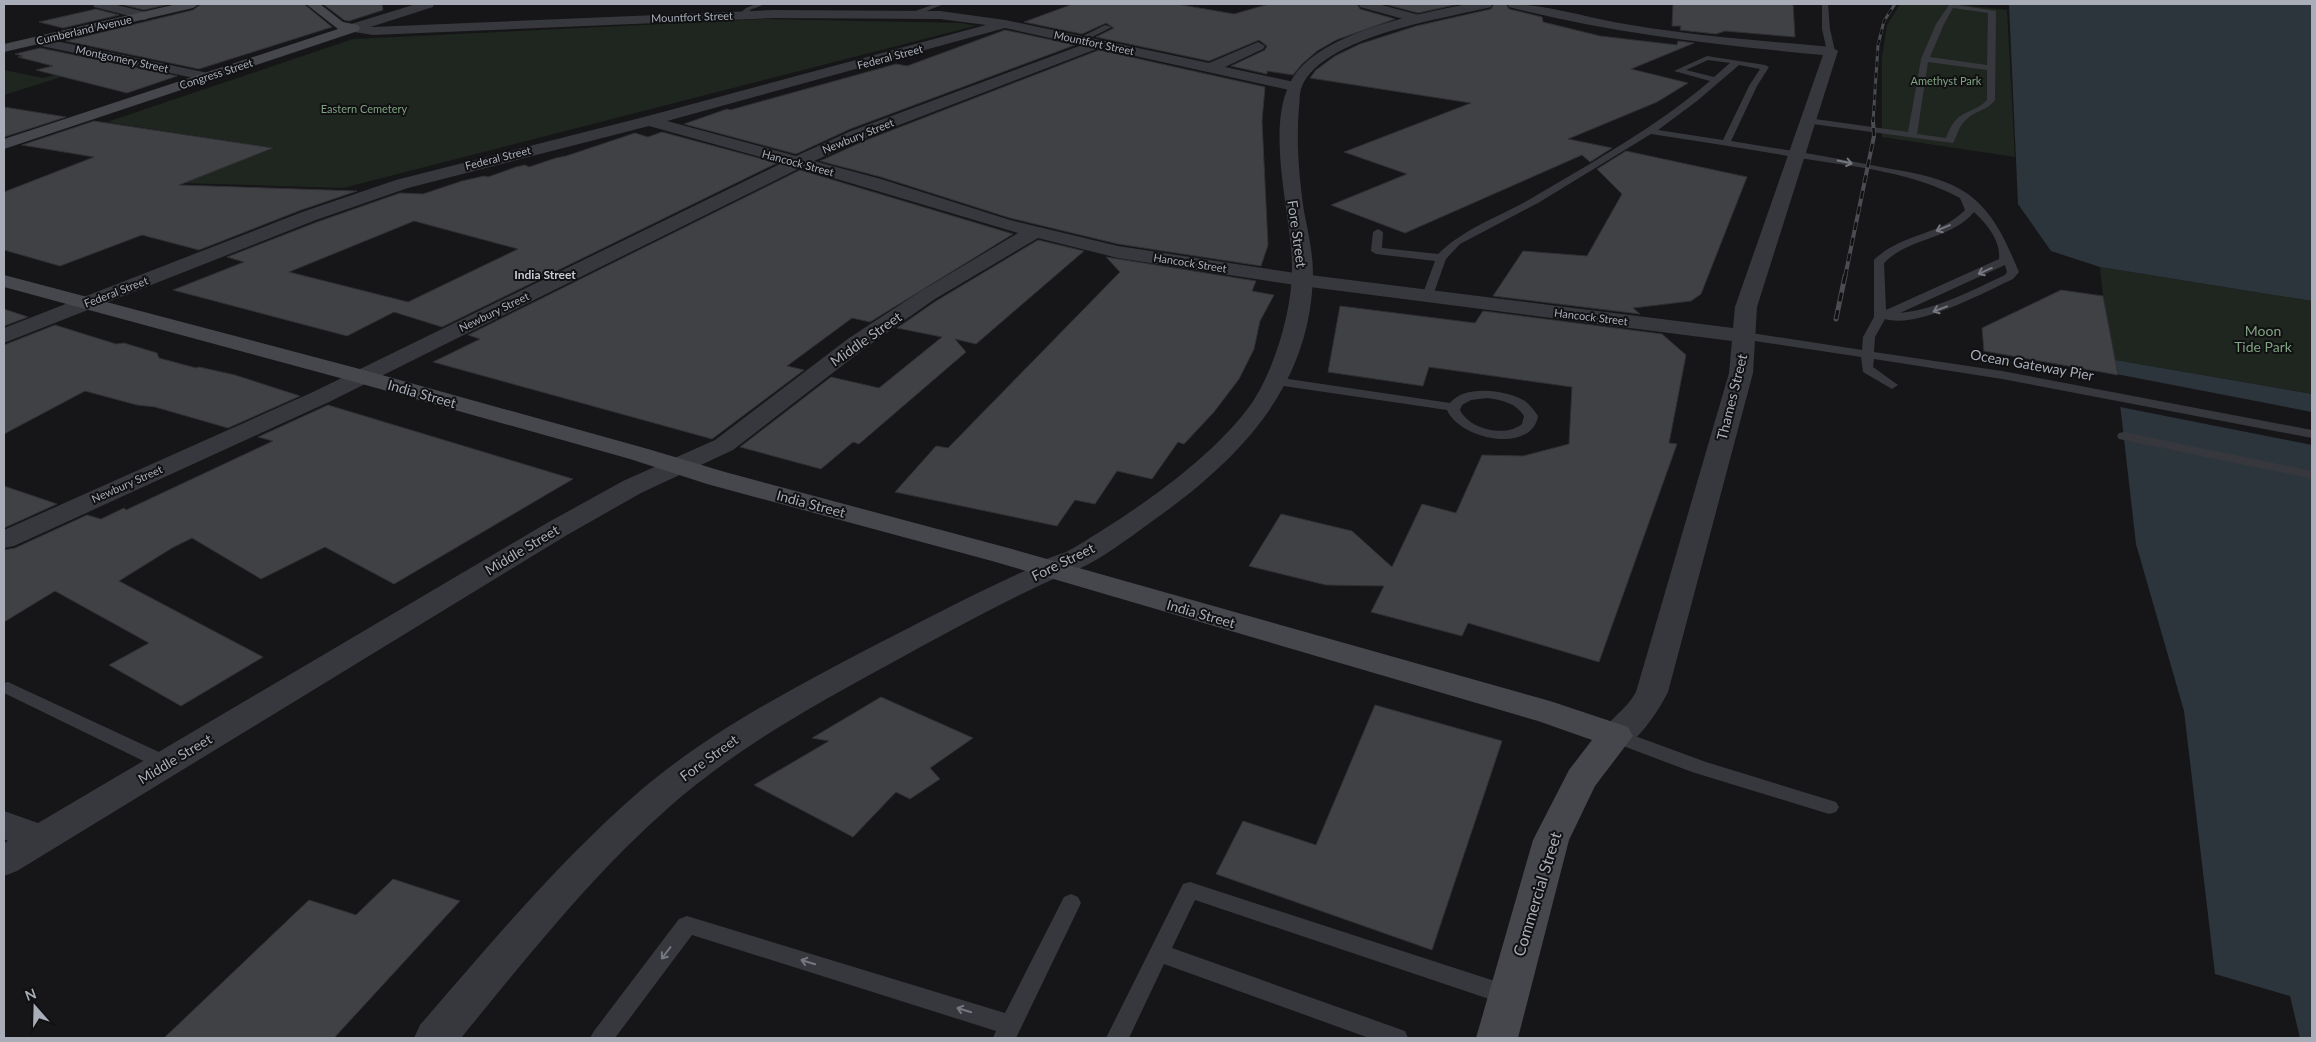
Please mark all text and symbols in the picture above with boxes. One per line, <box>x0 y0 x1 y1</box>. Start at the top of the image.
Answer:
street label: Mountfort Street <box>651 9 733 24</box>
street label: Cumberland Avenue <box>35 12 133 47</box>
street label: Mountfort Street <box>1053 28 1136 57</box>
street label: Montgomery Street <box>75 42 170 75</box>
street label: Federal Street <box>856 42 924 72</box>
street label: Congress Street <box>178 56 254 91</box>
park label: Amethyst Park <box>1911 74 1982 87</box>
park label: Eastern Cemetery <box>321 102 408 115</box>
street label: Newbury Street <box>820 115 896 156</box>
street label: Federal Street <box>464 143 532 172</box>
street label: Hancock Street <box>761 147 836 178</box>
one-way arrow <box>1837 158 1853 167</box>
street label: Fore Street <box>1284 199 1311 269</box>
one-way arrow <box>1936 223 1951 233</box>
street label: Hancock Street <box>1153 250 1228 275</box>
one-way arrow <box>1978 266 1993 276</box>
district label: India Street <box>514 267 576 282</box>
street label: Federal Street <box>82 273 150 310</box>
street label: Newbury Street <box>457 289 531 334</box>
one-way arrow <box>1933 304 1948 314</box>
street label: Hancock Street <box>1554 306 1629 327</box>
street label: Middle Street <box>827 308 905 369</box>
park label: Moon Tide Park <box>2234 322 2293 355</box>
street label: Ocean Gateway Pier <box>1969 345 2095 384</box>
street label: Thames Street <box>1713 352 1750 442</box>
street label: India Street <box>386 376 458 411</box>
street label: Newbury Street <box>89 462 164 505</box>
street label: India Street <box>775 486 847 521</box>
street label: Middle Street <box>482 521 562 578</box>
street label: Fore Street <box>1029 539 1097 584</box>
street label: India Street <box>1165 596 1237 631</box>
street label: Middle Street <box>135 730 215 787</box>
street label: Fore Street <box>676 731 741 784</box>
street label: Commercial Street <box>1509 829 1565 958</box>
one-way arrow <box>661 946 671 960</box>
one-way arrow <box>801 957 817 967</box>
north arrow <box>10 982 60 1032</box>
text: N <box>22 984 38 1004</box>
one-way arrow <box>956 1005 972 1015</box>

